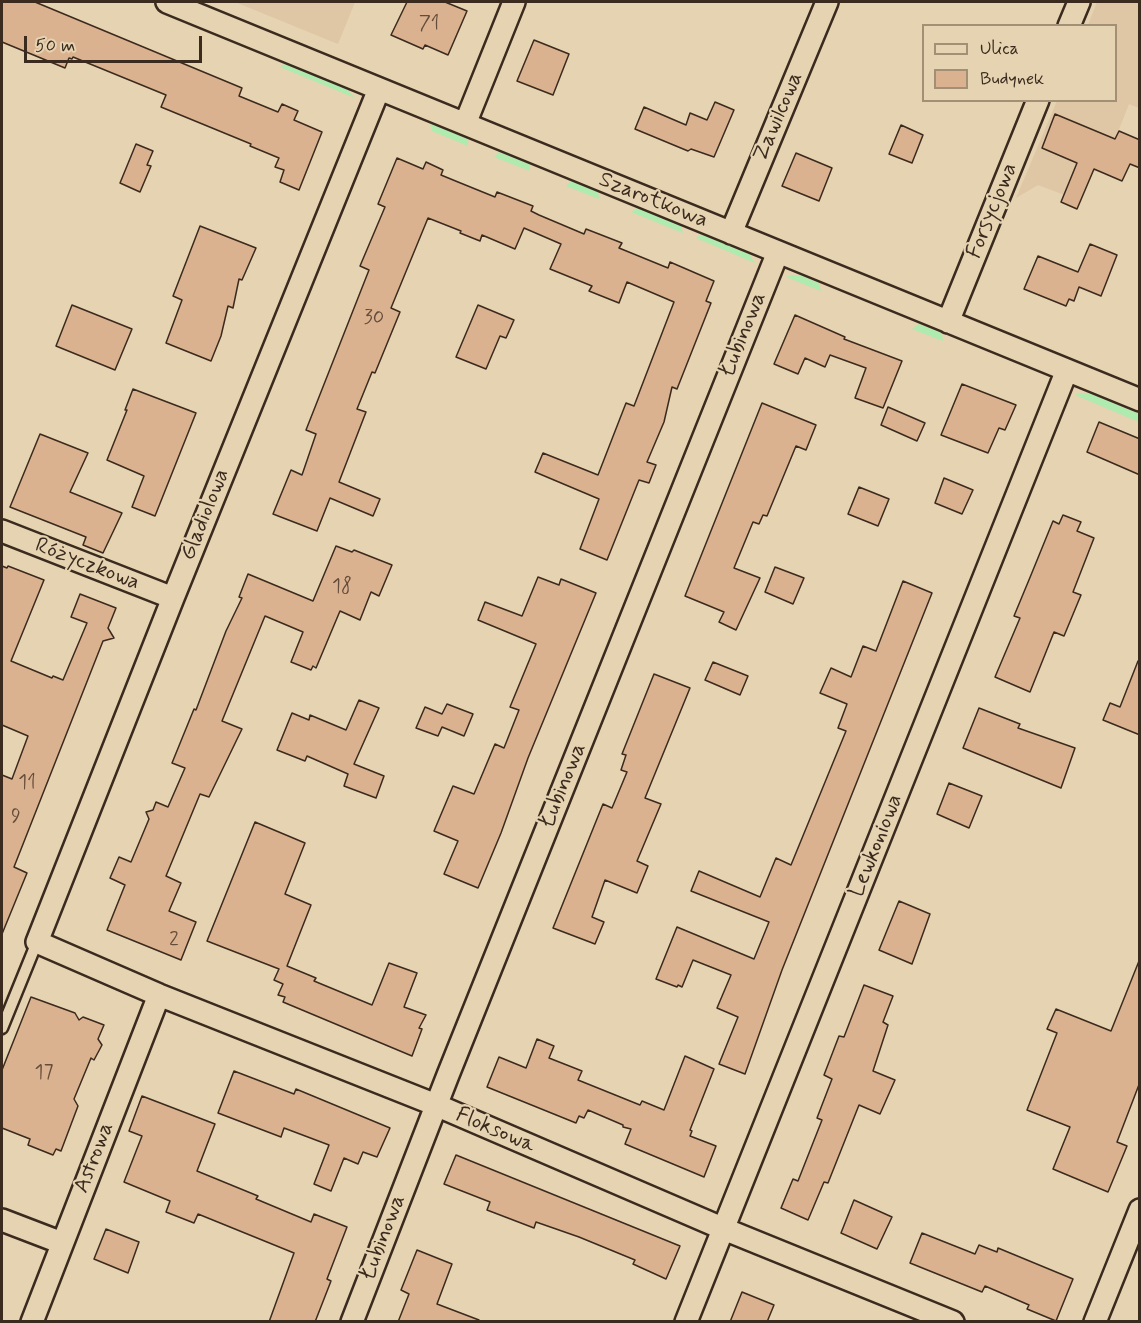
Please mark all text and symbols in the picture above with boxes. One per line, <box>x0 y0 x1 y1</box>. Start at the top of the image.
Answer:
house number: 71 <box>419 13 439 37</box>
scale bar <box>27 24 206 62</box>
legend <box>922 24 1117 102</box>
text: 50 m <box>35 34 75 58</box>
text: Ulica <box>980 37 1019 61</box>
text: Budynek <box>980 67 1044 91</box>
street label: Zawilcowa <box>748 68 810 166</box>
street label: Forsycjowa <box>962 159 1024 263</box>
street label: Szarotkowa <box>595 167 711 235</box>
street label: Łubinowa <box>715 288 773 382</box>
house number: 30 <box>364 307 384 331</box>
street label: Gladiolowa <box>176 465 236 565</box>
street label: Różyczkowa <box>31 533 143 597</box>
house number: 18 <box>332 576 352 600</box>
street label: Łubinowa <box>535 739 593 833</box>
house number: 11 <box>18 772 36 796</box>
street label: Lewkoniowa <box>844 791 910 901</box>
house number: 9 <box>11 806 21 830</box>
house number: 2 <box>169 929 179 953</box>
house number: 17 <box>35 1062 53 1086</box>
street label: Floksowa <box>451 1103 539 1159</box>
street label: Astrowa <box>69 1119 121 1197</box>
street label: Łubinowa <box>356 1191 412 1285</box>

